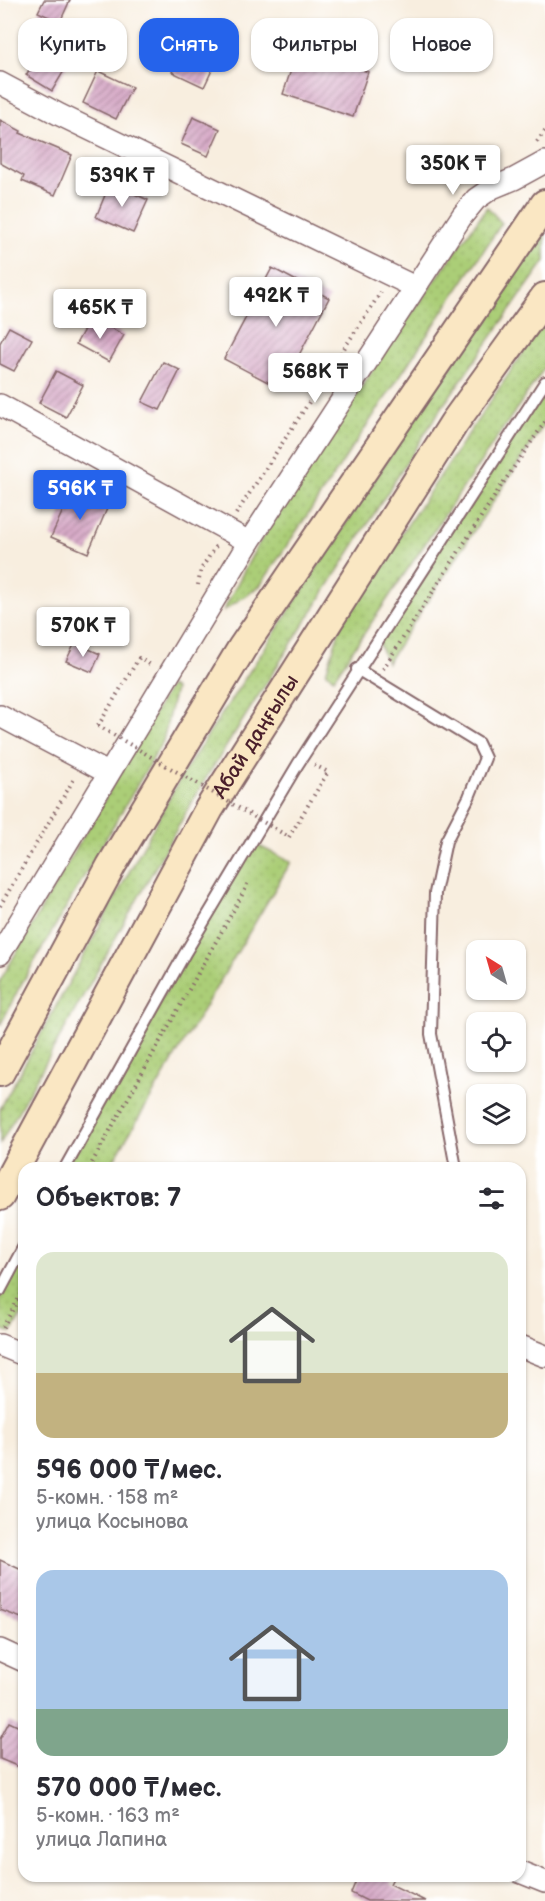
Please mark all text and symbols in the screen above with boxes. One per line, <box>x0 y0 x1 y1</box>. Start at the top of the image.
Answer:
chip: Купить <box>18 18 127 72</box>
chip: Снять <box>139 18 239 72</box>
chip: Фильтры <box>251 18 378 72</box>
chip: Новое <box>390 18 493 72</box>
pin: 350K ₸ <box>404 145 502 196</box>
text: 350K ₸ <box>420 152 486 176</box>
pin: 539K ₸ <box>73 157 171 208</box>
text: 539K ₸ <box>90 164 154 188</box>
pin: 492K ₸ <box>227 277 325 328</box>
text: 492K ₸ <box>243 284 309 308</box>
pin: 465K ₸ <box>51 289 149 340</box>
text: 465K ₸ <box>67 296 133 320</box>
pin: 568K ₸ <box>266 353 364 404</box>
text: 568K ₸ <box>282 360 348 384</box>
pin: 596K ₸ <box>31 470 129 521</box>
text: 596K ₸ <box>47 477 113 501</box>
pin: 570K ₸ <box>34 607 132 658</box>
text: 570K ₸ <box>51 614 115 638</box>
street label: Абай даңғылы <box>207 670 304 804</box>
north arrow <box>466 940 526 1000</box>
map controls <box>466 940 526 1144</box>
button: locate <box>466 1012 526 1072</box>
button: layers <box>466 1084 526 1144</box>
icon: filters <box>475 1182 508 1215</box>
text: Объектов: 7 <box>36 1183 181 1214</box>
icon: home <box>218 1291 326 1399</box>
text: 596 000 ₸/мес. <box>36 1455 222 1486</box>
text: 5-комн. · 158 m² <box>36 1486 178 1510</box>
text: улица Косынова <box>36 1510 188 1534</box>
icon: home <box>218 1609 326 1717</box>
text: 570 000 ₸/мес. <box>36 1773 222 1804</box>
text: 5-комн. · 163 m² <box>36 1804 180 1828</box>
text: улица Лапина <box>36 1828 167 1852</box>

